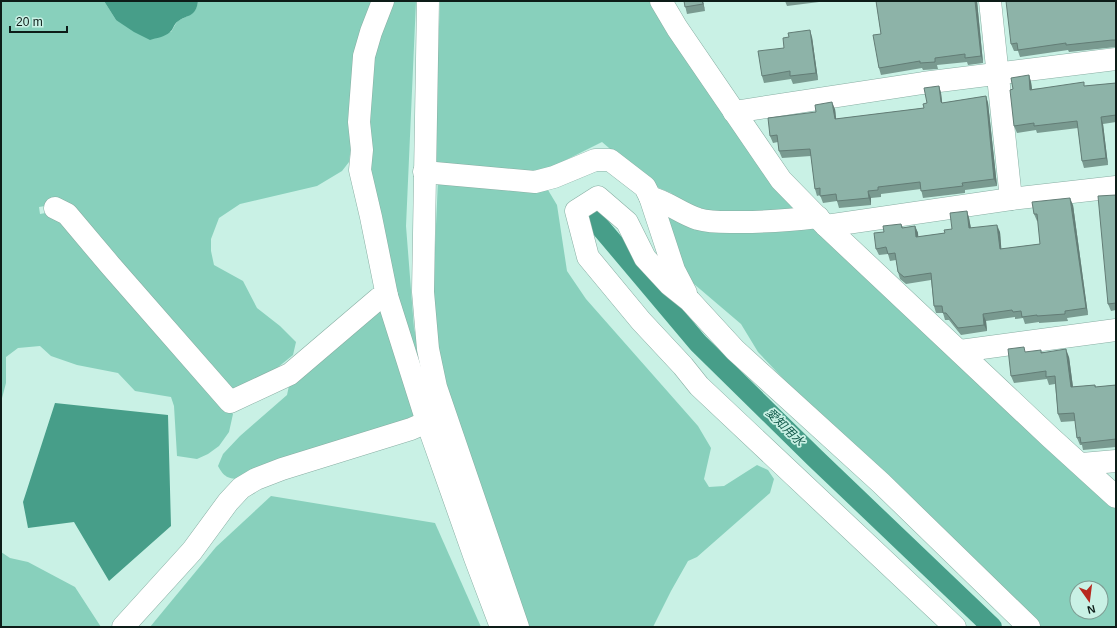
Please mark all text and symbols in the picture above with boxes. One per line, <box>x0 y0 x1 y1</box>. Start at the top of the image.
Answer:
scale bar <box>10 8 67 34</box>
text: 20 m <box>16 15 43 29</box>
water label: 愛知用水 <box>763 405 809 450</box>
north arrow <box>1069 580 1109 620</box>
text: N <box>1086 603 1097 616</box>

